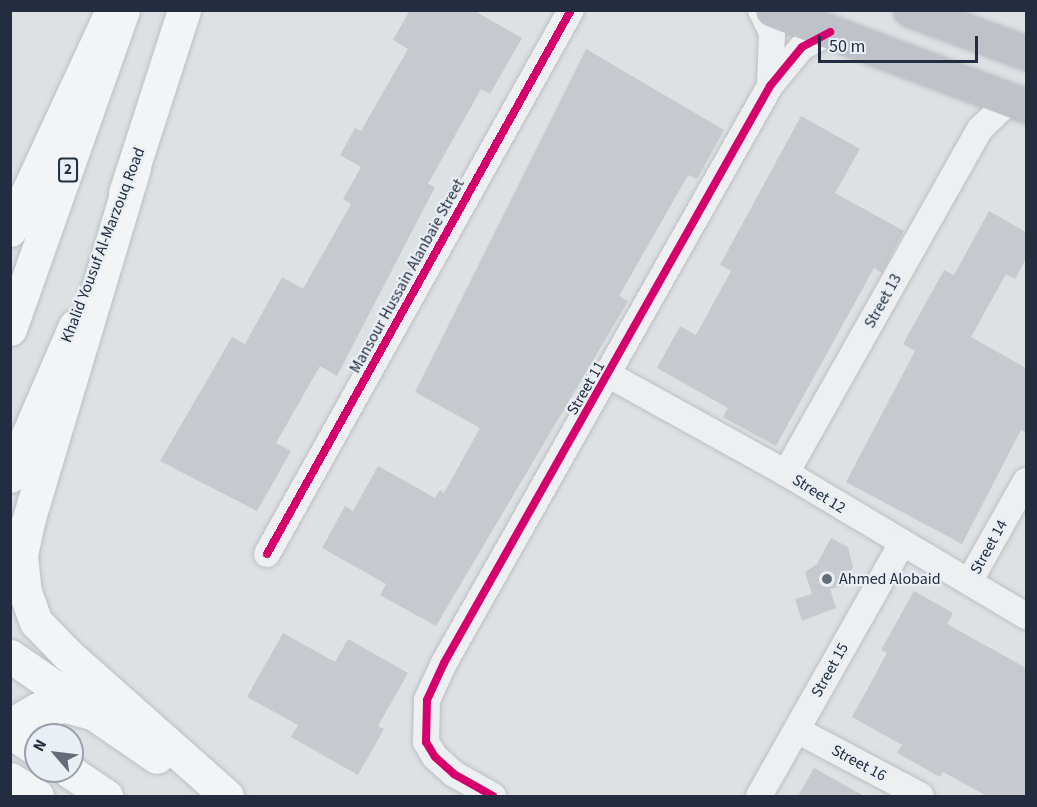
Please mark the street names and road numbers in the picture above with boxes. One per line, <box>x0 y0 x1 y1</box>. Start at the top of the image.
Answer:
street label: Khalid Yousuf Al-Marzouq Road <box>57 145 149 345</box>
road number: 2 <box>58 158 78 182</box>
street label: Mansour Hussain Alanbaie Street <box>345 175 469 377</box>
street label: Street 13 <box>860 270 906 332</box>
street label: Street 11 <box>563 358 609 418</box>
street label: Street 12 <box>789 470 849 518</box>
street label: Street 14 <box>966 516 1012 578</box>
street label: Street 15 <box>807 639 853 701</box>
street label: Street 16 <box>828 741 890 785</box>

